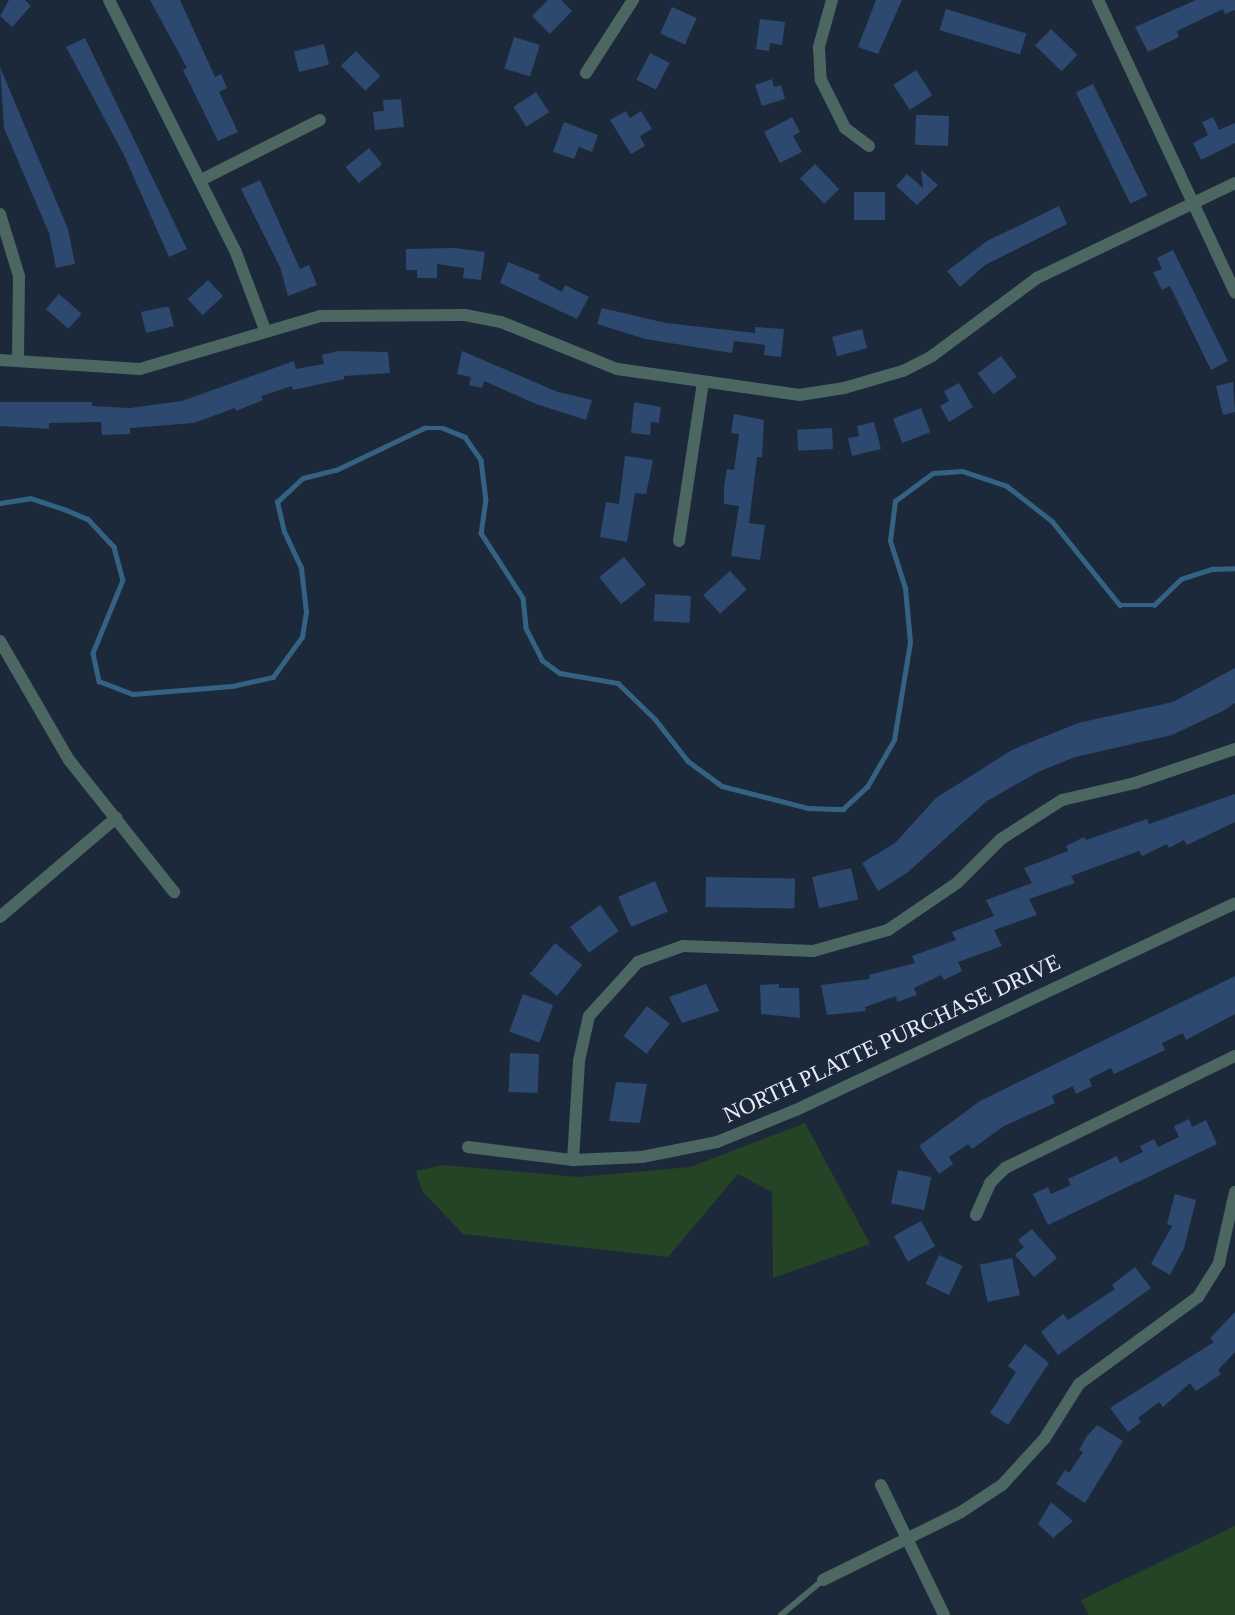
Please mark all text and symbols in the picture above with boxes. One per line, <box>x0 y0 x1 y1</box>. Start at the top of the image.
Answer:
street label: NORTH PLATTE PURCHASE DRIVE <box>719 949 1065 1129</box>

